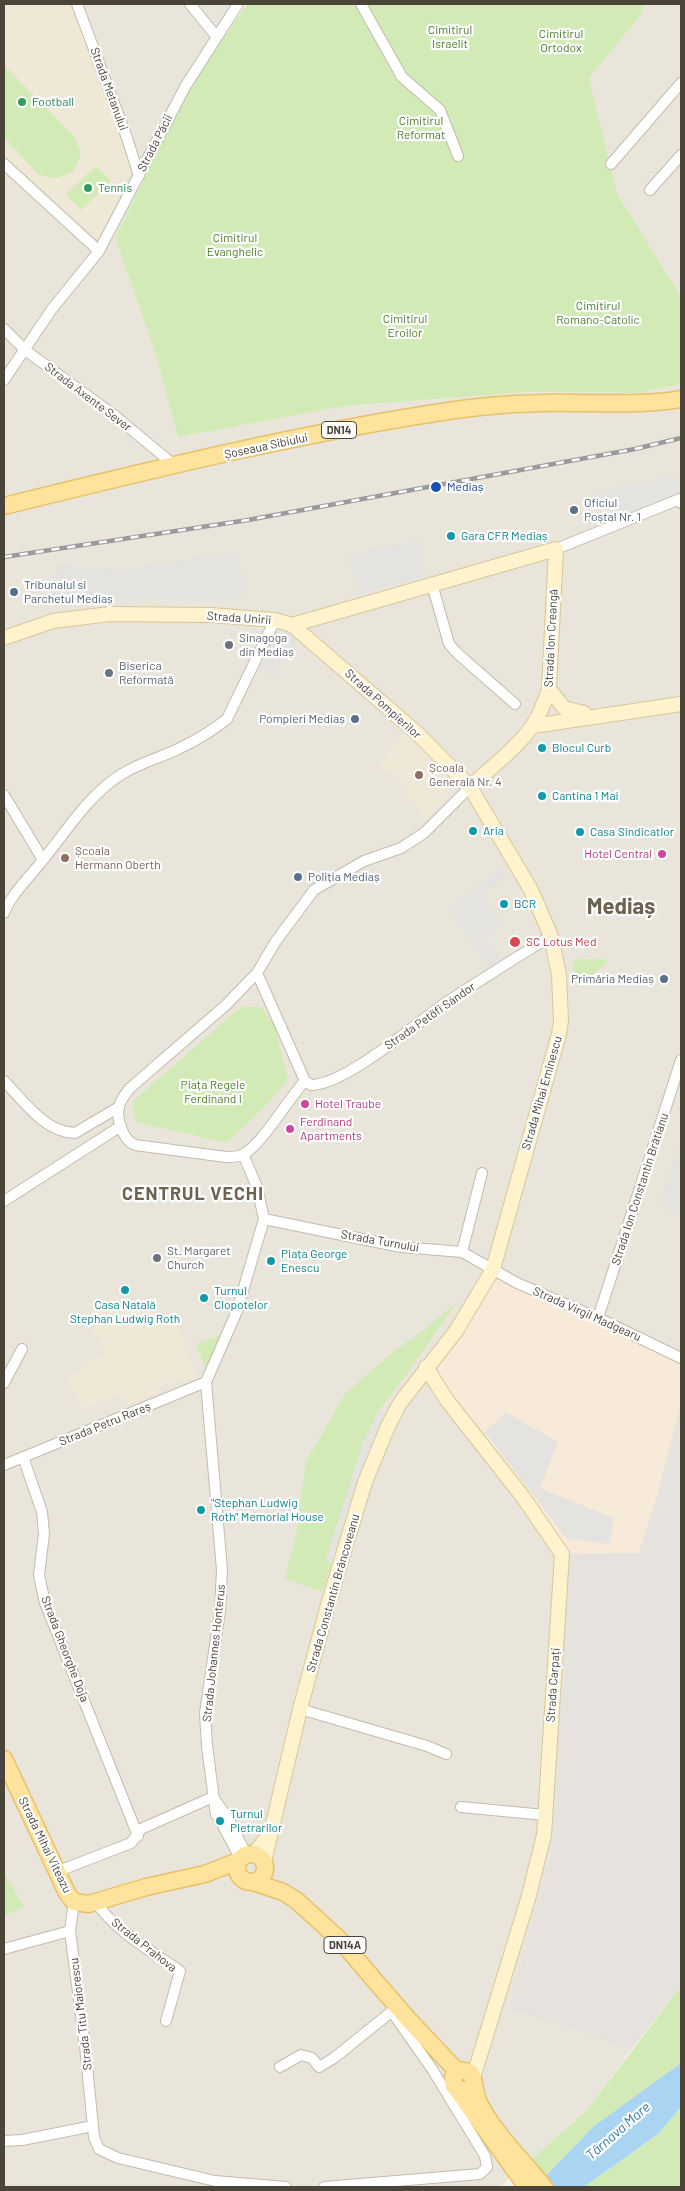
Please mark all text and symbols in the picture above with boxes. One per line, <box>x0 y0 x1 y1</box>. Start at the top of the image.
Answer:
park label: Cimitirul Israelit <box>428 23 472 51</box>
park label: Cimitirul Ortodox <box>539 27 583 55</box>
street label: Strada Metanului <box>87 45 131 133</box>
place label: Football <box>32 95 74 109</box>
marker: Football <box>16 96 28 108</box>
street label: Strada Păcii <box>134 112 176 174</box>
park label: Cimitirul Reformat <box>397 114 445 142</box>
place label: Tennis <box>98 181 132 195</box>
marker: Tennis <box>82 182 94 194</box>
park label: Cimitirul Evanghelic <box>207 231 263 259</box>
park label: Cimitirul Romano-Catolic <box>556 299 640 327</box>
park label: Cimitirul Eroilor <box>383 312 427 340</box>
street label: Strada Axente Sever <box>42 360 134 434</box>
road number: DN14 <box>322 422 356 438</box>
street label: Șoseaua Sibiului <box>223 430 309 462</box>
marker: Mediaș <box>429 480 443 494</box>
place label: Mediaș <box>447 480 484 494</box>
place label: Oficiul Poștal Nr. 1 <box>584 496 641 524</box>
marker: Oficiul Poștal Nr. 1 <box>568 504 580 516</box>
place label: Gara CFR Mediaș <box>461 529 548 543</box>
marker: Gara CFR Mediaș <box>445 530 457 542</box>
place label: Tribunalul si Parchetul Mediaș <box>24 578 113 606</box>
marker: Tribunalul si Parchetul Mediaș <box>8 586 20 598</box>
street label: Strada Ion Creangă <box>541 588 561 688</box>
street label: Strada Unirii <box>206 609 272 627</box>
place label: Sinagoga din Mediaș <box>239 631 294 659</box>
marker: Sinagoga din Mediaș <box>223 639 235 651</box>
place label: Biserica Reformată <box>119 659 174 687</box>
street label: Strada Pompierilor <box>342 666 424 742</box>
marker: Biserica Reformată <box>103 667 115 679</box>
place label: Pompieri Mediaș <box>259 712 345 726</box>
marker: Pompieri Mediaș <box>349 713 361 725</box>
place label: Blocul Curb <box>552 741 611 755</box>
marker: Blocul Curb <box>536 742 548 754</box>
place label: Școala Generală Nr. 4 <box>429 761 502 789</box>
marker: Școala Generală Nr. 4 <box>413 769 425 781</box>
place label: Cantina 1 Mai <box>552 789 619 803</box>
marker: Cantina 1 Mai <box>536 790 548 802</box>
place label: Aria <box>483 824 504 838</box>
marker: Aria <box>467 825 479 837</box>
place label: Casa Sindicatlor <box>590 825 674 839</box>
marker: Casa Sindicatlor <box>574 826 586 838</box>
place label: Școala Hermann Oberth <box>75 844 161 872</box>
place label: Hotel Central <box>584 847 652 861</box>
marker: Hotel Central <box>656 848 668 860</box>
marker: Școala Hermann Oberth <box>59 852 71 864</box>
place label: Poliția Mediaș <box>308 870 380 884</box>
marker: Poliția Mediaș <box>292 871 304 883</box>
district label: Mediaș <box>587 894 655 920</box>
place label: BCR <box>514 897 536 911</box>
marker: BCR <box>498 898 510 910</box>
marker: SC Lotus Med <box>508 935 522 949</box>
place label: SC Lotus Med <box>526 935 596 949</box>
place label: Primăria Mediaș <box>571 972 654 986</box>
marker: Primăria Mediaș <box>658 973 670 985</box>
street label: Strada Petőfi Sándor <box>382 979 478 1053</box>
street label: Strada Mihai Eminescu <box>519 1034 565 1152</box>
park label: Piața Regele Ferdinand I <box>181 1078 245 1106</box>
place label: Hotel Traube <box>315 1097 381 1111</box>
marker: Hotel Traube <box>299 1098 311 1110</box>
street label: Strada Ion Constantin Brătianu <box>609 1111 671 1267</box>
place label: Ferdinand Apartments <box>300 1115 362 1143</box>
marker: Ferdinand Apartments <box>284 1123 296 1135</box>
district label: CENTRUL VECHI <box>120 1183 266 1205</box>
street label: Strada Turnului <box>340 1227 420 1255</box>
place label: St. Margaret Church <box>167 1244 231 1272</box>
place label: Piața George Enescu <box>281 1247 347 1275</box>
marker: St. Margaret Church <box>151 1252 163 1264</box>
marker: Piața George Enescu <box>265 1255 277 1267</box>
marker: Casa Natală Stephan Ludwig Roth <box>119 1284 131 1296</box>
place label: Turnul Clopotelor <box>214 1284 268 1312</box>
street label: Strada Virgil Madgearu <box>531 1284 643 1344</box>
marker: Turnul Clopotelor <box>198 1292 210 1304</box>
place label: Casa Natală Stephan Ludwig Roth <box>70 1298 180 1326</box>
street label: Strada Petru Rareș <box>57 1399 153 1449</box>
place label: "Stephan Ludwig Roth" Memorial House <box>211 1496 324 1524</box>
marker: "Stephan Ludwig Roth" Memorial House <box>195 1504 207 1516</box>
street label: Strada Constantin Brâncoveanu <box>303 1512 363 1674</box>
street label: Strada Johannes Honterus <box>200 1583 228 1723</box>
street label: Strada Gheorghe Doja <box>38 1594 92 1704</box>
street label: Strada Carpați <box>543 1647 563 1723</box>
street label: Strada Mihai Viteazu <box>15 1795 75 1895</box>
place label: Turnul Pietrarilor <box>230 1807 282 1835</box>
marker: Turnul Pietrarilor <box>214 1815 226 1827</box>
street label: Strada Prahova <box>108 1915 180 1975</box>
road number: DN14A <box>324 1936 366 1954</box>
street label: Strada Titu Maiorescu <box>67 1957 95 2071</box>
water label: Târnava Mare <box>582 2099 654 2163</box>

